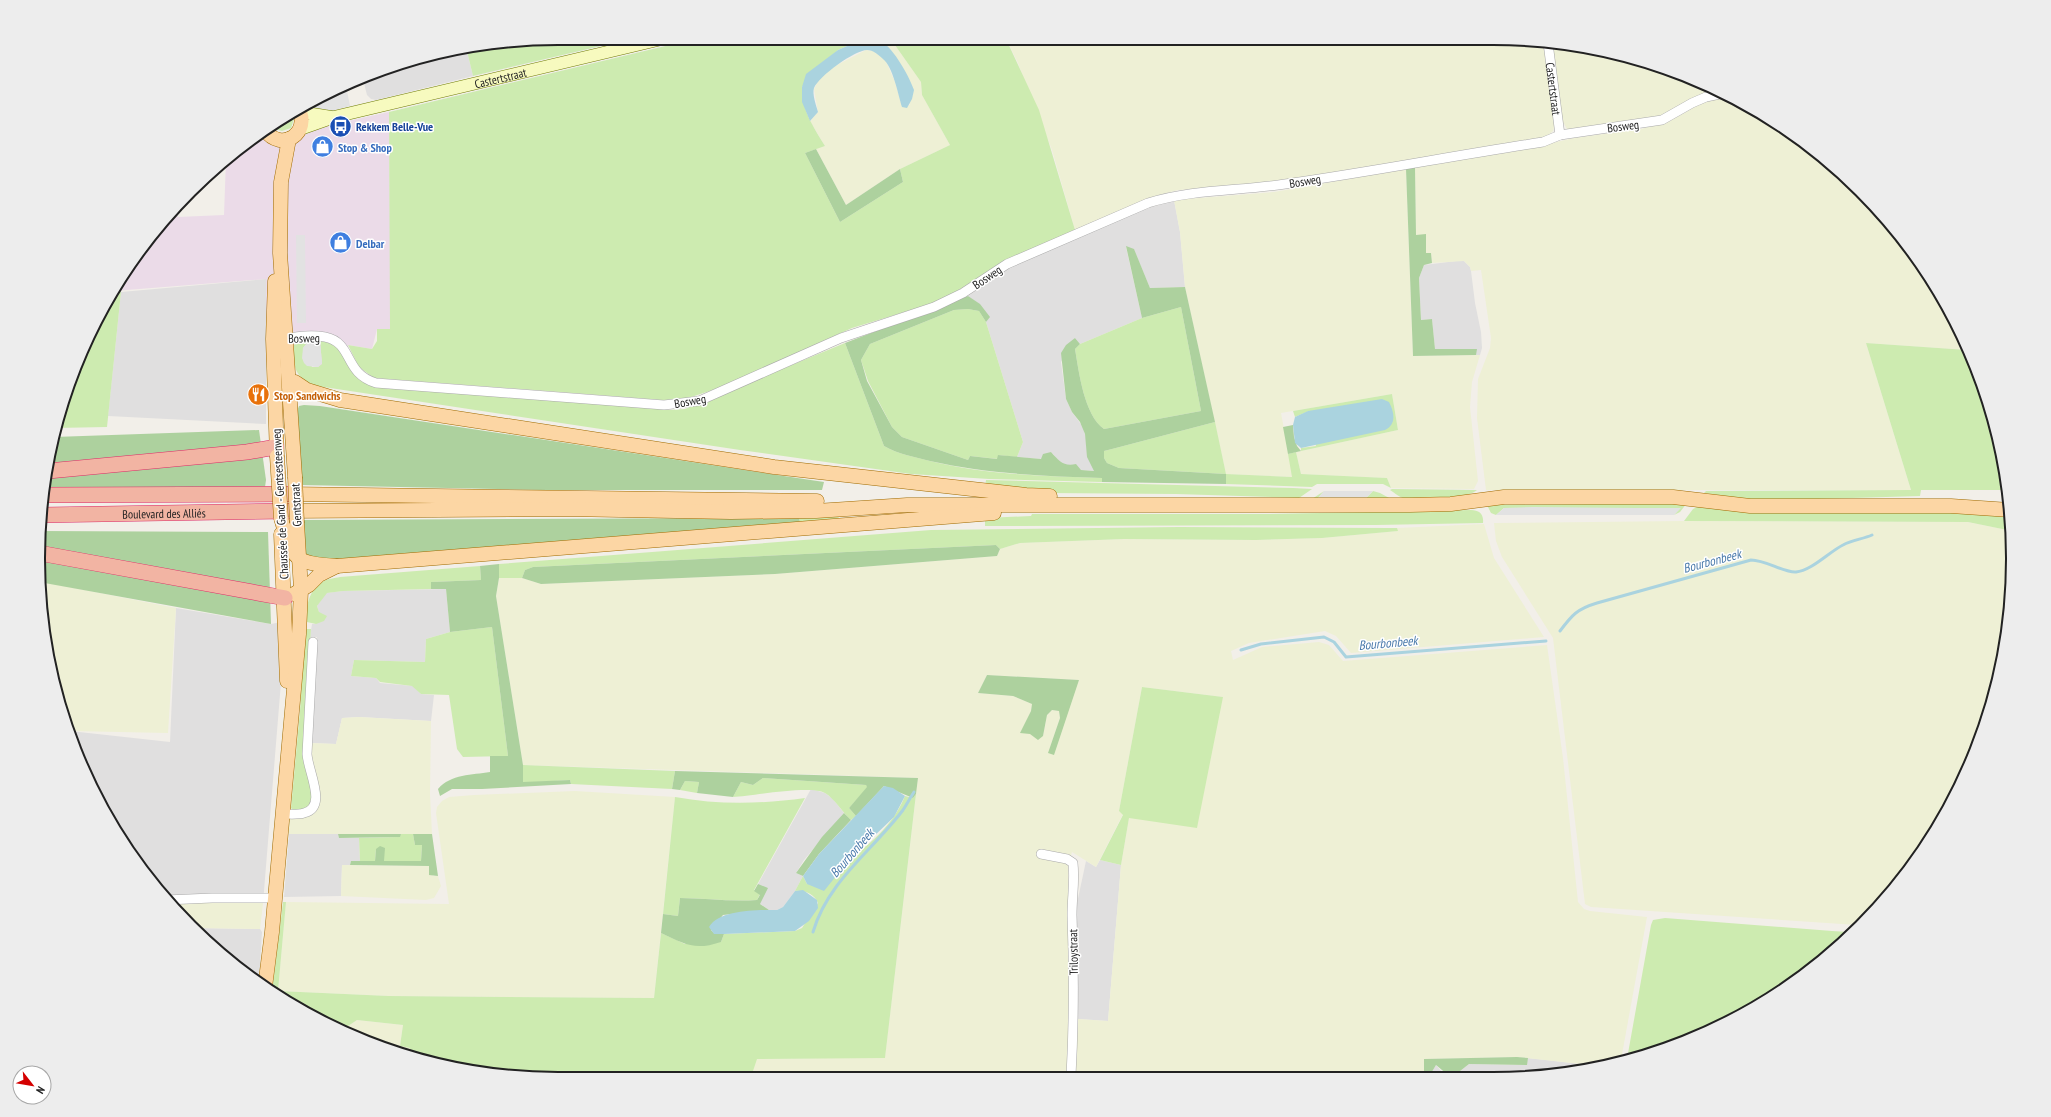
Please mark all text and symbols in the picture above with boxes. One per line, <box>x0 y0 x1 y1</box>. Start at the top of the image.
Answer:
street label: Castertstraat <box>1543 61 1565 116</box>
street label: Castertstraat <box>473 64 528 91</box>
bus stop icon: Rekkem Belle-Vue <box>327 113 353 139</box>
street label: Bosweg <box>1606 117 1640 135</box>
place label: Rekkem Belle-Vue <box>356 119 433 134</box>
shop icon: Stop & Shop <box>310 134 336 160</box>
place label: Stop & Shop <box>338 140 392 155</box>
street label: Bosweg <box>1288 171 1322 191</box>
shop icon: Delbar <box>327 230 353 256</box>
place label: Delbar <box>356 236 385 251</box>
street label: Bosweg <box>970 262 1004 292</box>
street label: Bosweg <box>288 330 320 346</box>
restaurant icon: Stop Sandwichs <box>246 382 272 408</box>
place label: Stop Sandwichs <box>274 388 341 403</box>
street label: Bosweg <box>673 391 707 411</box>
street label: Chaussée de Gand - Gentsesteenweg <box>269 428 291 580</box>
street label: Gentstraat <box>287 482 305 527</box>
street label: Boulevard des Alliés <box>122 505 206 521</box>
water label: Bourbonbeek <box>1681 545 1745 577</box>
water label: Bourbonbeek <box>1358 632 1420 654</box>
water label: Bourbonbeek <box>826 824 879 881</box>
street label: Triloystraat <box>1065 928 1081 975</box>
north arrow <box>12 1065 52 1105</box>
text: N <box>33 1084 48 1096</box>

